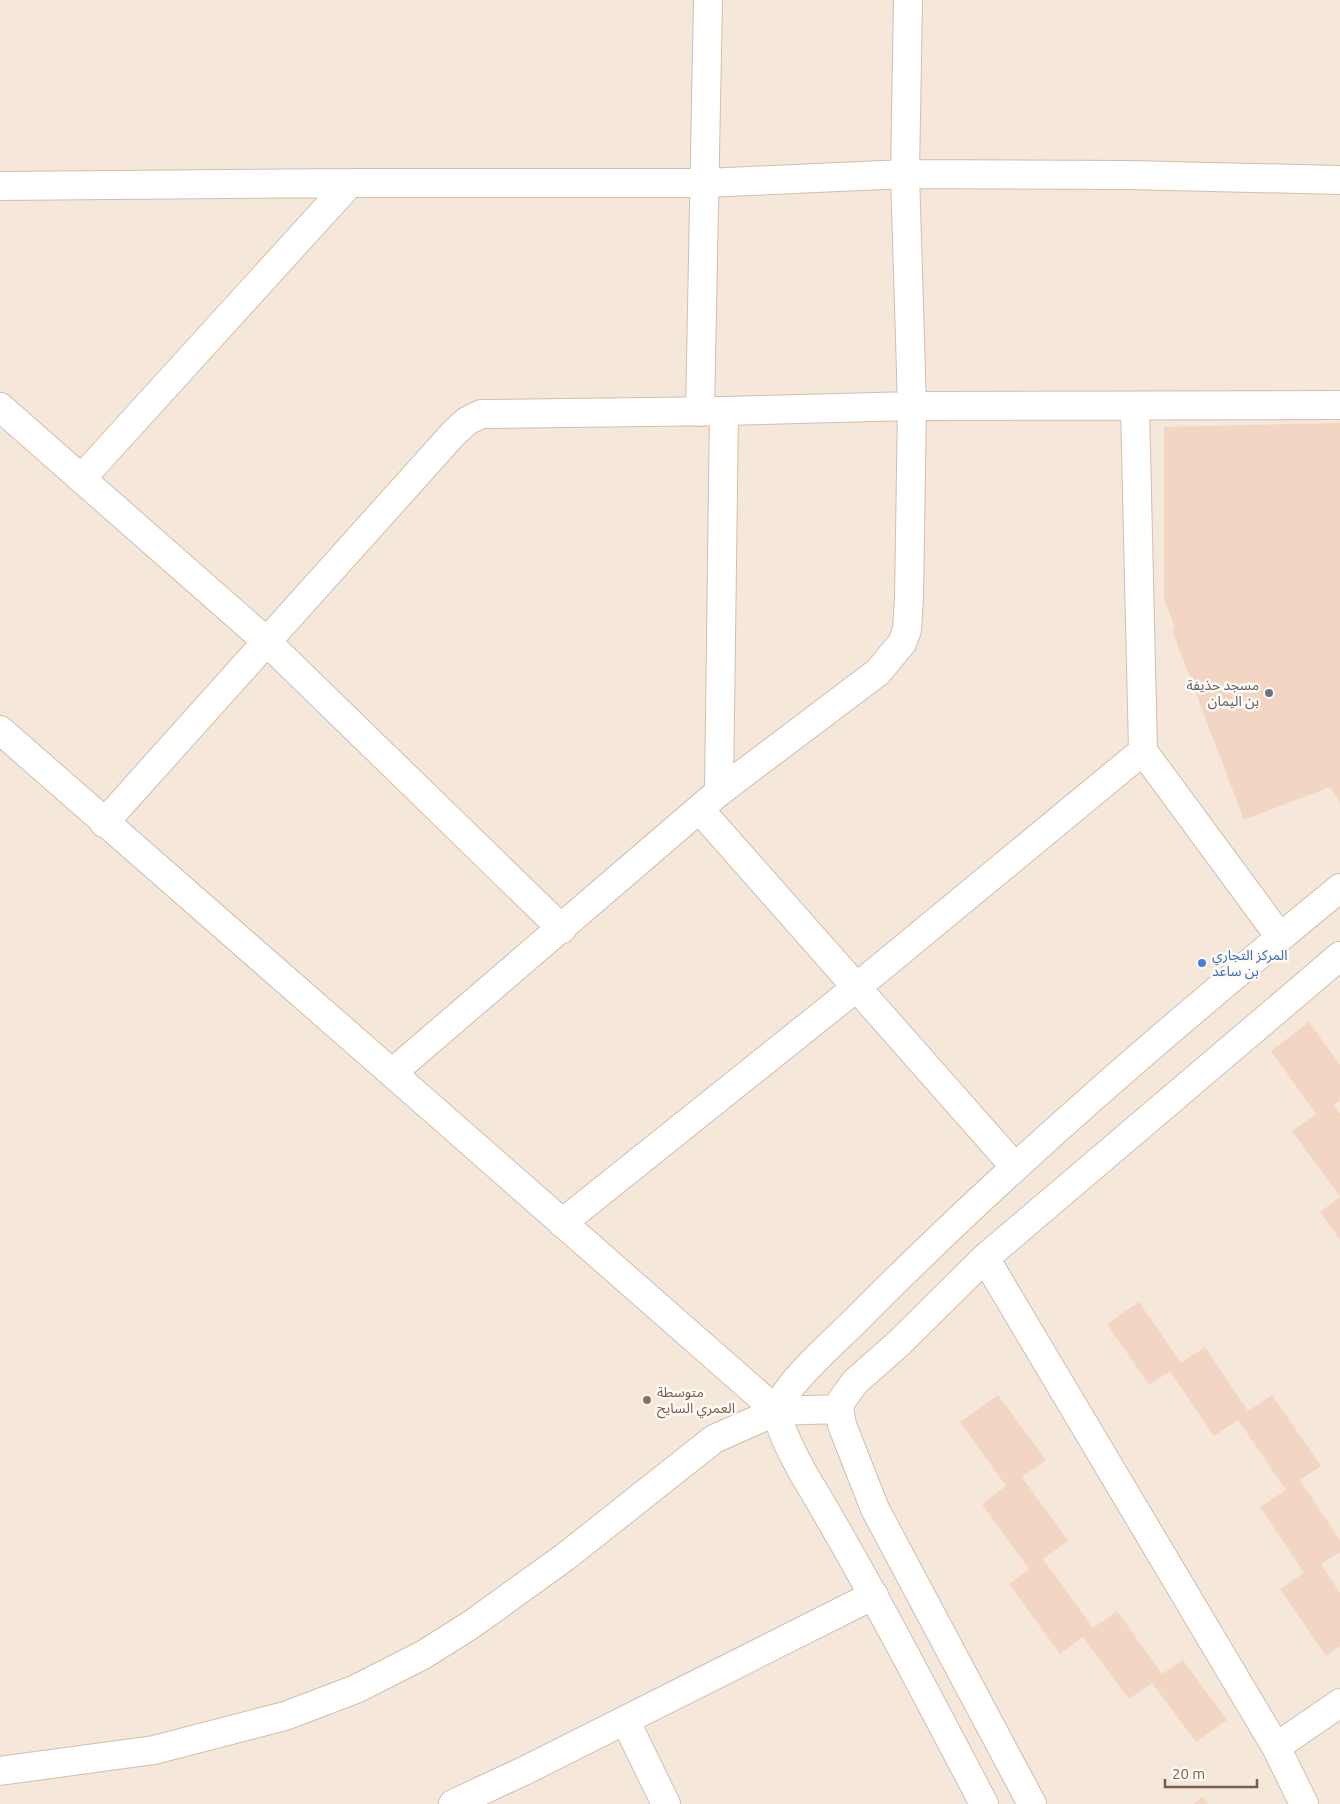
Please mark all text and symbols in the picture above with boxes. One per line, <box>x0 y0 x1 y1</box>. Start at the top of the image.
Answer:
place label: مسجد حذيفة بن اليمان <box>1187 677 1259 710</box>
marker: مسجد حذيفة بن اليمان <box>1263 687 1275 699</box>
place label: المركز التجاري بن ساعد <box>1212 947 1288 980</box>
marker: المركز التجاري بن ساعد <box>1196 957 1208 969</box>
place label: متوسطة العمري السايح <box>657 1384 735 1419</box>
marker: متوسطة العمري السايح <box>641 1394 653 1406</box>
scale bar <box>1165 1756 1258 1788</box>
text: 20 m <box>1172 1765 1205 1782</box>

